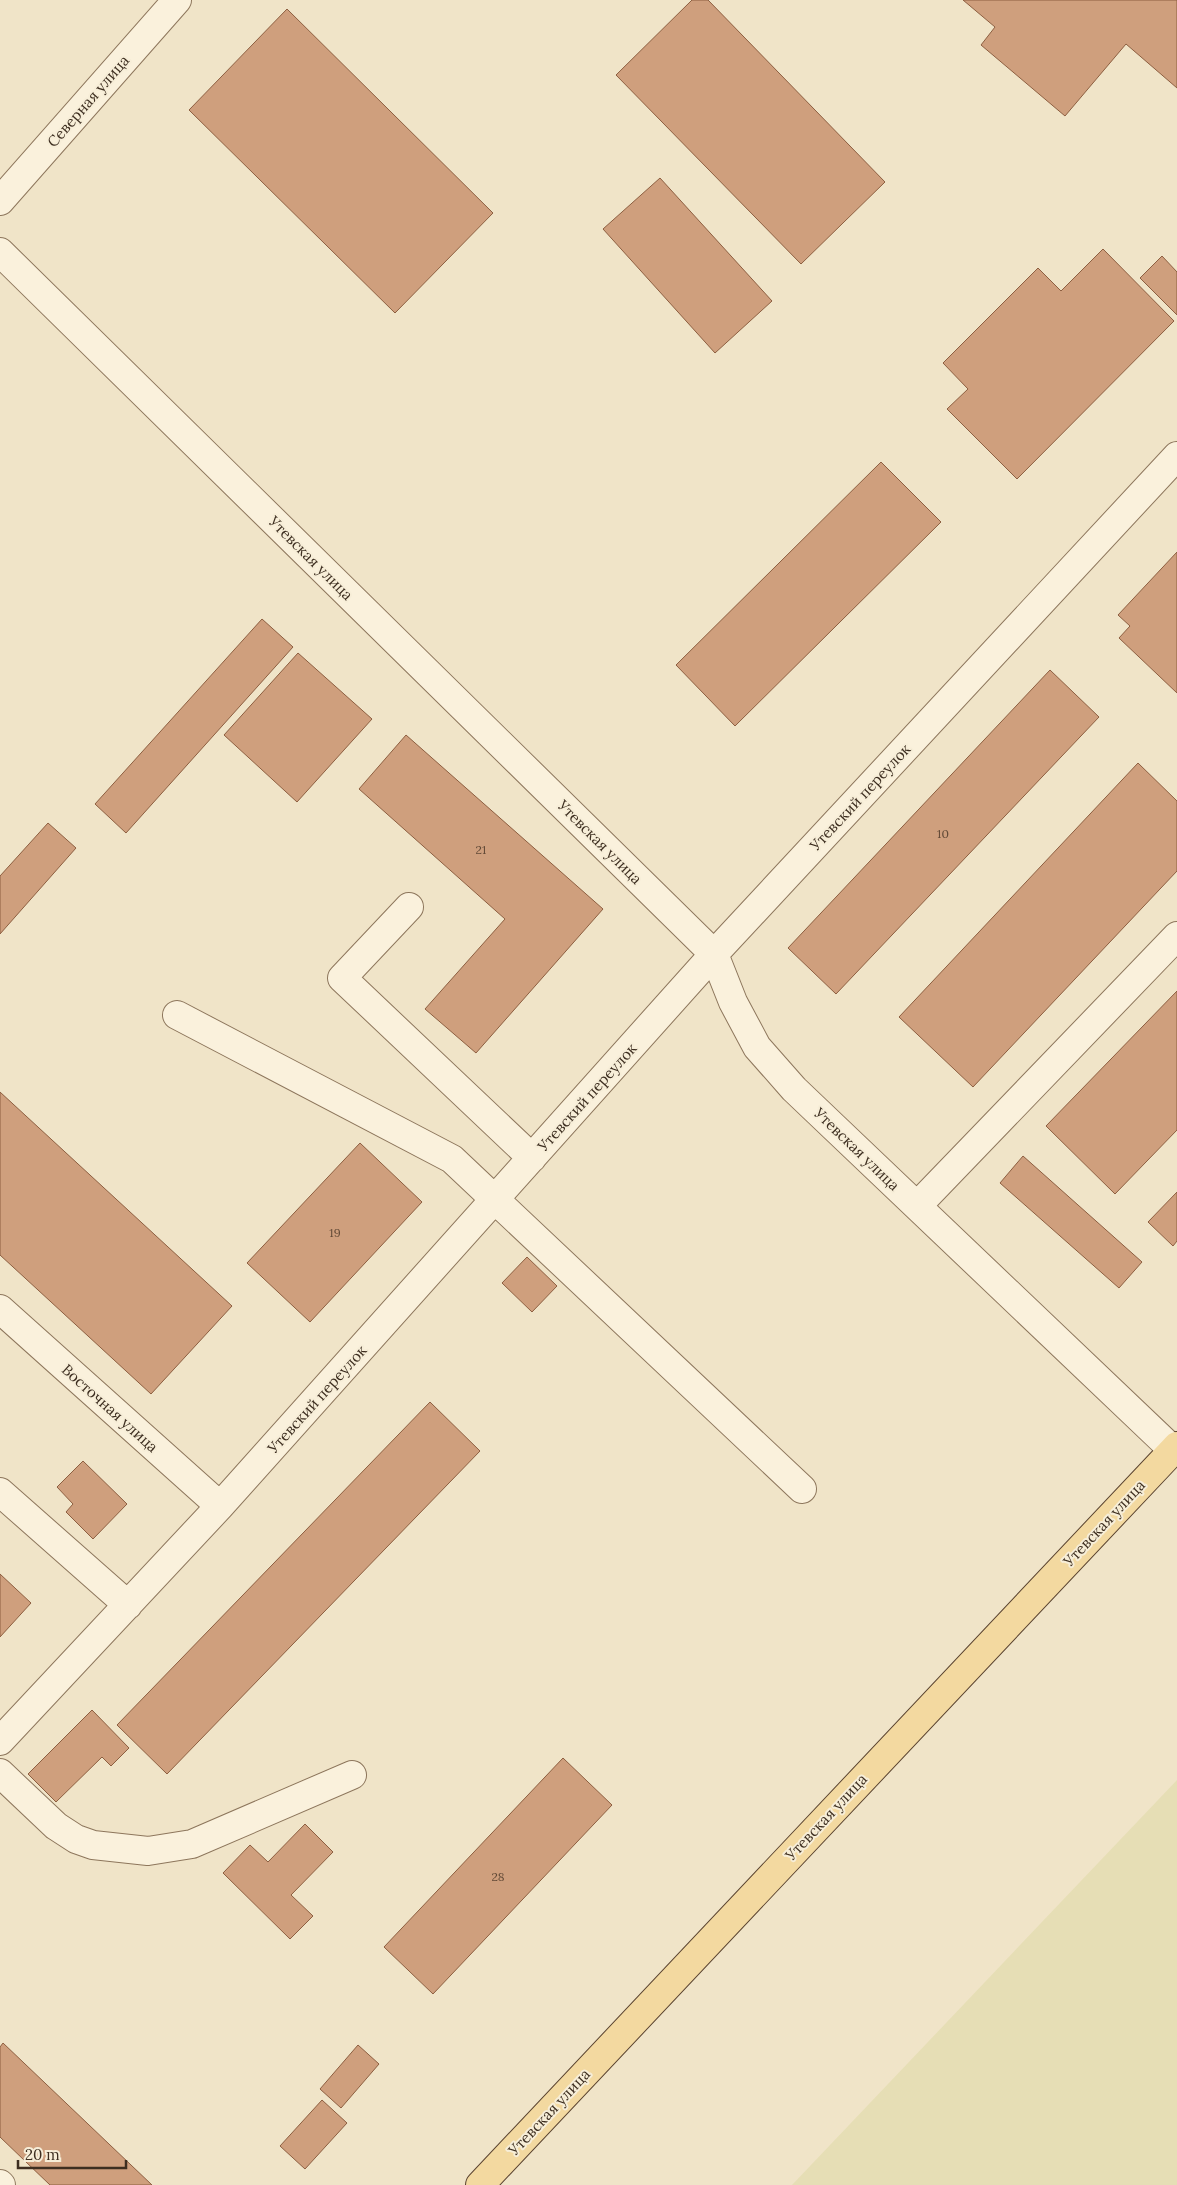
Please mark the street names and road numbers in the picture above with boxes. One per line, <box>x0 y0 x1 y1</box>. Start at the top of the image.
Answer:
street label: Северная улица <box>43 51 133 151</box>
street label: Утевская улица <box>264 511 357 604</box>
street label: Утевский переулок <box>805 740 914 855</box>
street label: Утевская улица <box>553 795 646 888</box>
street label: Утевский переулок <box>533 1039 641 1156</box>
street label: Утевская улица <box>810 1103 904 1195</box>
street label: Утевский переулок <box>263 1341 371 1458</box>
street label: Восточная улица <box>58 1360 162 1456</box>
street label: Утевская улица <box>1058 1476 1149 1571</box>
street label: Утевская улица <box>780 1770 871 1865</box>
street label: Утевская улица <box>503 2065 594 2160</box>

